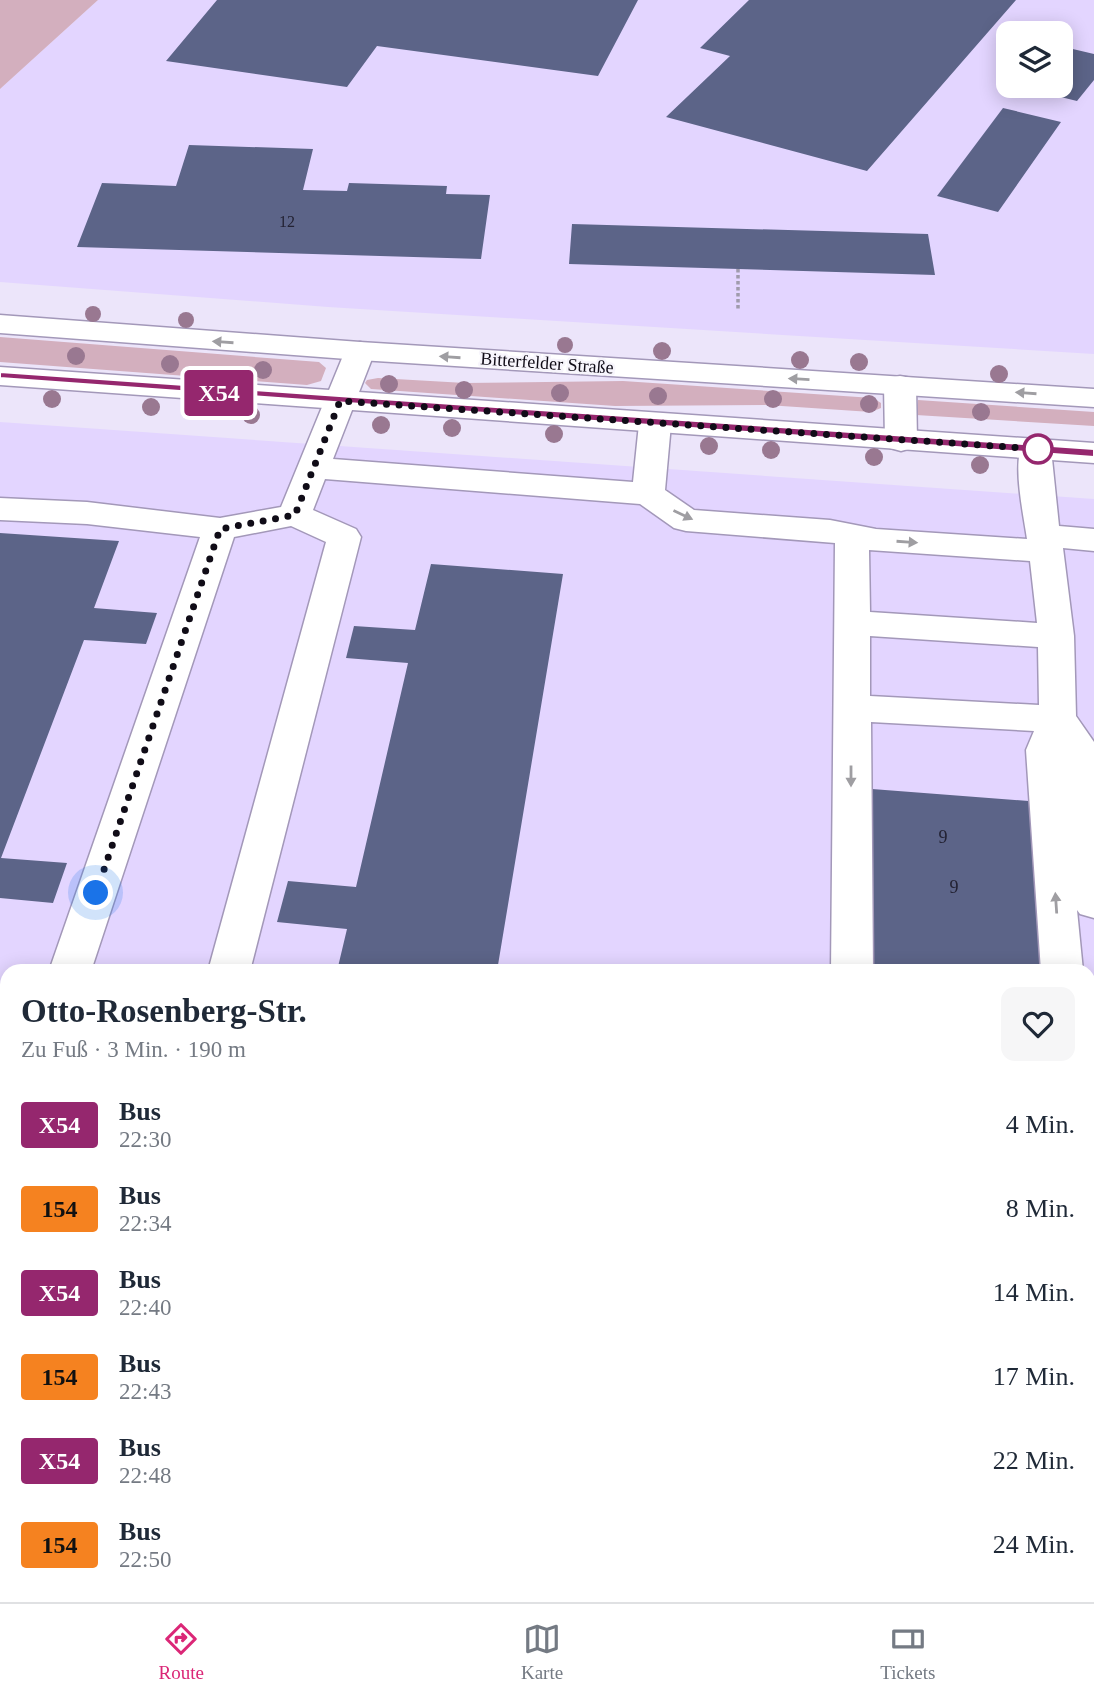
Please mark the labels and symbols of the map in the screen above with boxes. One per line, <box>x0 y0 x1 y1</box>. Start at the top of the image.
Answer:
house number: 12 <box>279 213 295 230</box>
one-way arrow <box>211 336 233 347</box>
street label: Bitterfelder Straße <box>480 348 614 378</box>
one-way arrow <box>438 351 460 362</box>
line badge: X54 <box>179 370 259 416</box>
one-way arrow <box>788 374 810 385</box>
one-way arrow <box>1015 388 1037 399</box>
unlabelled marker <box>1023 434 1053 464</box>
one-way arrow <box>673 509 693 521</box>
one-way arrow <box>897 537 919 548</box>
one-way arrow <box>845 765 857 787</box>
house number: 9 <box>939 827 948 847</box>
your location <box>78 875 113 910</box>
house number: 9 <box>950 877 959 897</box>
one-way arrow <box>1050 892 1061 914</box>

